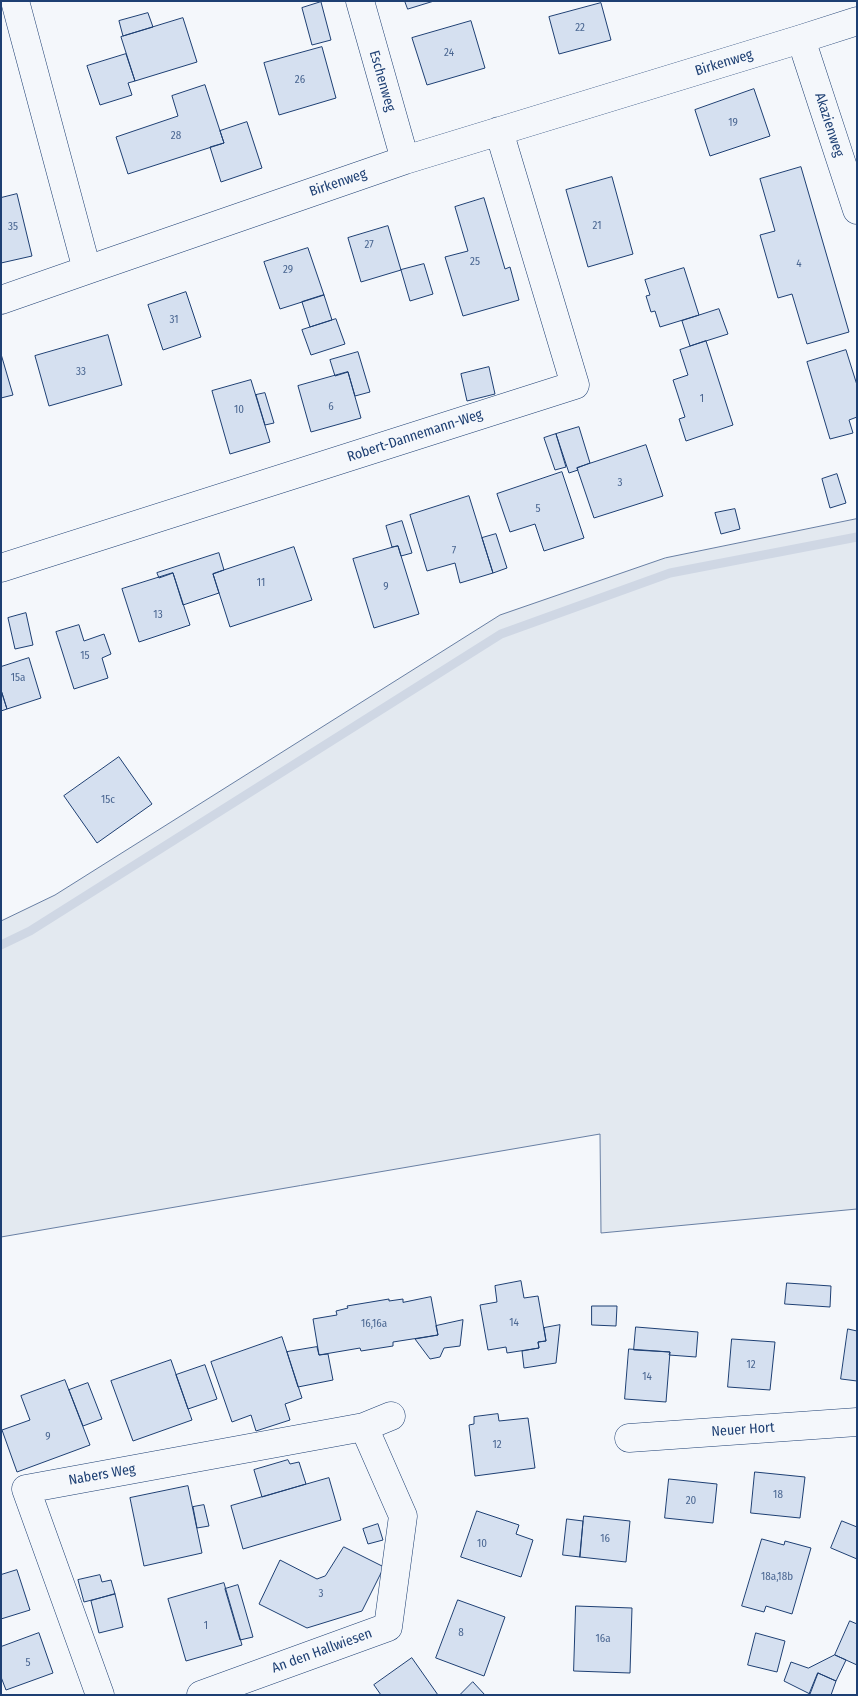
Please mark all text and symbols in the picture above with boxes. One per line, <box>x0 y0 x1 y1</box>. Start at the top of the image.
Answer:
house number: 22 <box>575 21 585 35</box>
house number: 24 <box>444 46 454 60</box>
street label: Birkenweg <box>693 46 755 80</box>
street label: Eschenweg <box>365 48 399 114</box>
house number: 26 <box>295 73 305 87</box>
street label: Akazienweg <box>811 91 847 159</box>
house number: 19 <box>728 116 738 130</box>
house number: 28 <box>171 129 181 143</box>
street label: Birkenweg <box>307 165 369 201</box>
house number: 21 <box>593 219 601 233</box>
house number: 35 <box>8 220 18 234</box>
house number: 27 <box>364 238 374 252</box>
house number: 25 <box>470 255 480 269</box>
house number: 4 <box>796 257 802 271</box>
house number: 29 <box>283 263 293 277</box>
house number: 31 <box>170 313 178 327</box>
house number: 33 <box>76 365 86 379</box>
house number: 1 <box>700 392 704 406</box>
house number: 6 <box>328 400 334 414</box>
house number: 10 <box>234 403 244 417</box>
street label: Robert-Dannemann-Weg <box>345 406 485 466</box>
house number: 3 <box>618 476 622 490</box>
house number: 5 <box>535 502 541 516</box>
house number: 7 <box>452 544 456 558</box>
house number: 11 <box>257 576 265 590</box>
house number: 9 <box>383 580 389 594</box>
house number: 13 <box>153 608 163 622</box>
house number: 15 <box>80 649 90 663</box>
house number: 15a <box>11 671 25 685</box>
house number: 15c <box>101 793 115 807</box>
house number: 14 <box>509 1316 519 1330</box>
house number: 16,16a <box>361 1317 387 1331</box>
house number: 12 <box>746 1358 756 1372</box>
house number: 14 <box>642 1370 652 1384</box>
street label: Neuer Hort <box>711 1419 775 1441</box>
house number: 9 <box>45 1430 51 1444</box>
house number: 12 <box>492 1438 502 1452</box>
street label: Nabers Weg <box>67 1461 137 1489</box>
house number: 18 <box>773 1488 783 1502</box>
house number: 20 <box>686 1494 696 1508</box>
house number: 16 <box>600 1532 610 1546</box>
house number: 10 <box>477 1537 487 1551</box>
house number: 18a,18b <box>761 1570 793 1584</box>
house number: 3 <box>319 1587 323 1601</box>
house number: 1 <box>204 1619 208 1633</box>
street label: An den Hallwiesen <box>270 1625 374 1677</box>
house number: 8 <box>458 1626 464 1640</box>
house number: 16a <box>595 1632 611 1646</box>
house number: 5 <box>25 1656 31 1670</box>

